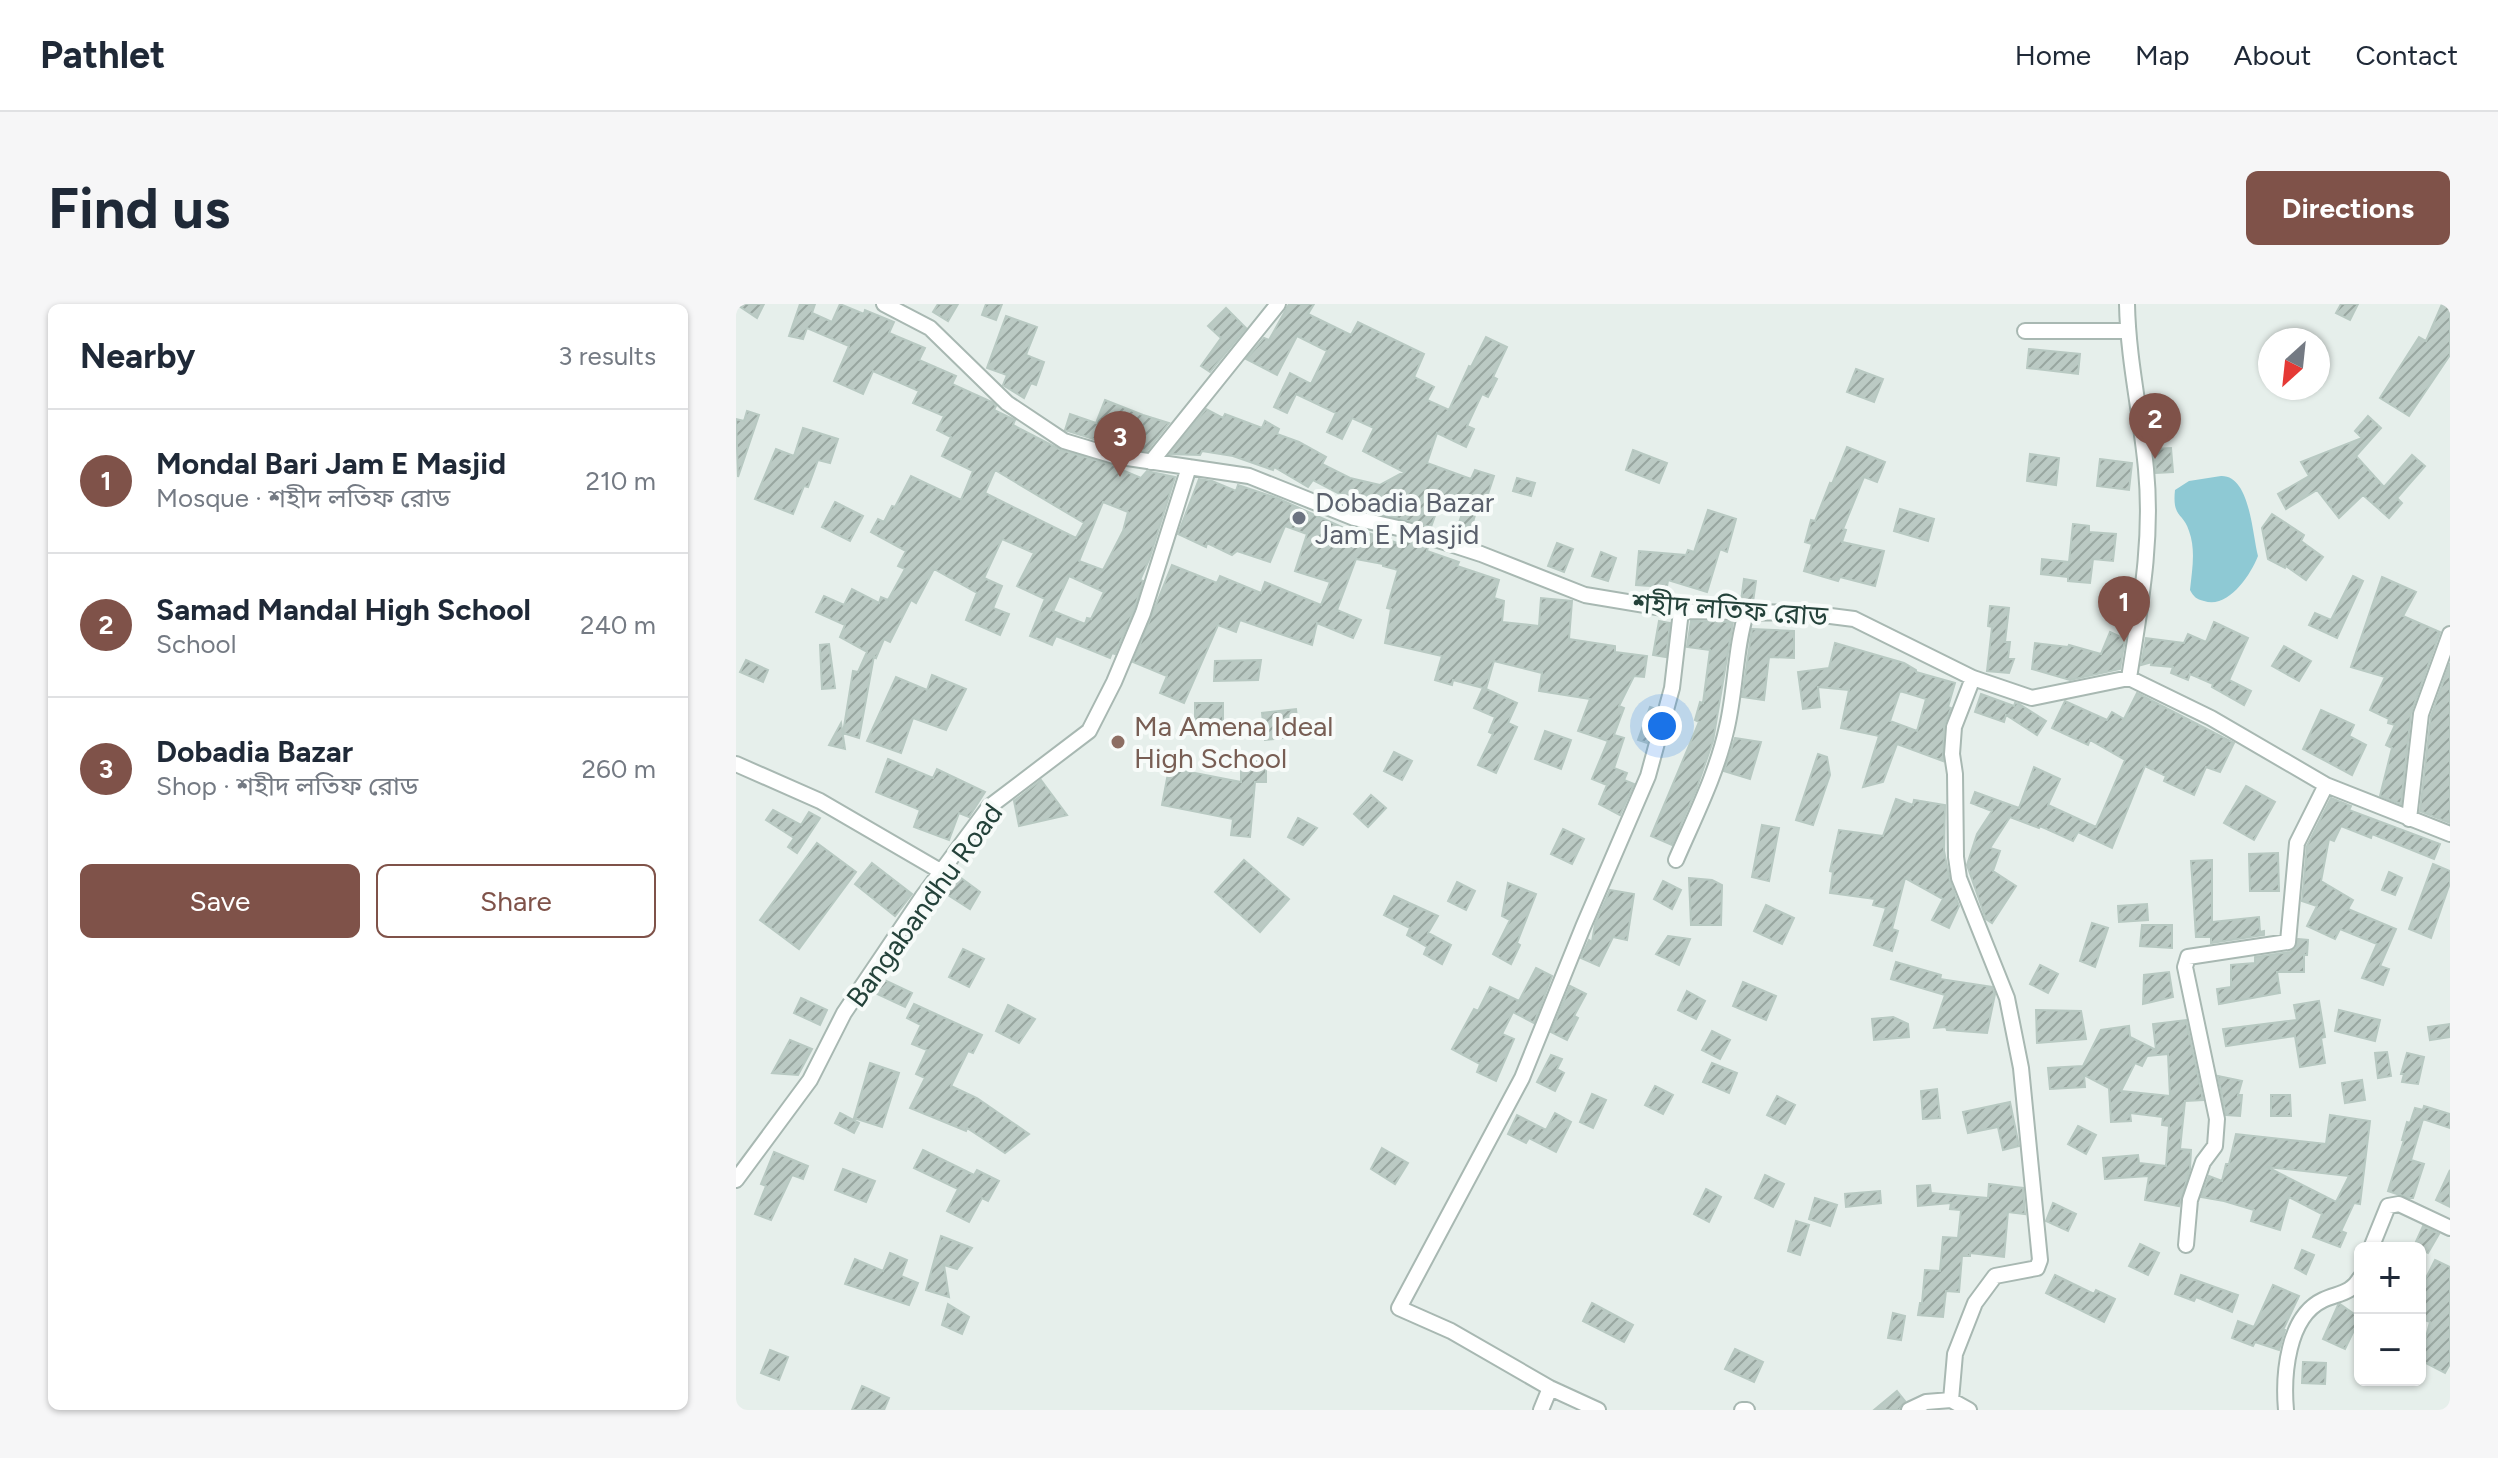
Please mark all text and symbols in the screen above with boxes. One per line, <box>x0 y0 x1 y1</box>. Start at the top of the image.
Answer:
text: Pathlet <box>40 32 165 78</box>
text: Home <box>2015 38 2091 72</box>
text: Map <box>2135 38 2190 72</box>
text: About <box>2234 38 2311 72</box>
text: Contact <box>2355 38 2458 72</box>
button: Directions <box>2246 171 2450 245</box>
text: Find us <box>48 175 230 242</box>
north arrow <box>2258 328 2330 400</box>
text: Nearby <box>80 336 195 377</box>
text: 3 results <box>558 340 656 372</box>
pin: 2 <box>2129 393 2181 459</box>
pin: 3 <box>1094 411 1146 477</box>
text: Mondal Bari Jam E Masjid <box>156 445 506 482</box>
text: 1 <box>101 465 111 497</box>
text: 210 m <box>586 465 656 497</box>
text: Mosque · শহীদ লতিফ রোড <box>156 482 450 514</box>
place label: Dobadia Bazar Jam E Masjid <box>1315 485 1495 551</box>
marker: Dobadia Bazar Jam E Masjid <box>1290 509 1308 527</box>
pin: 1 <box>2098 576 2150 642</box>
street label: শহীদ লতিফ রোড <box>1630 585 1830 633</box>
text: Samad Mandal High School <box>156 591 531 628</box>
text: 2 <box>98 609 114 641</box>
text: 240 m <box>580 609 656 641</box>
text: School <box>156 628 236 660</box>
your location <box>1642 706 1682 746</box>
place label: Ma Amena Ideal High School <box>1134 709 1334 775</box>
text: Dobadia Bazar <box>156 733 353 770</box>
marker: Ma Amena Ideal High School <box>1109 733 1127 751</box>
text: 3 <box>99 753 113 785</box>
text: 260 m <box>582 753 656 785</box>
text: Shop · শহীদ লতিফ রোড <box>156 770 418 802</box>
street label: Bangabandhu Road <box>839 797 1009 1013</box>
button: Save <box>80 864 360 938</box>
button: Share <box>376 864 656 938</box>
map controls <box>2354 1242 2426 1386</box>
button: + <box>2354 1242 2426 1314</box>
button: − <box>2354 1314 2426 1386</box>

